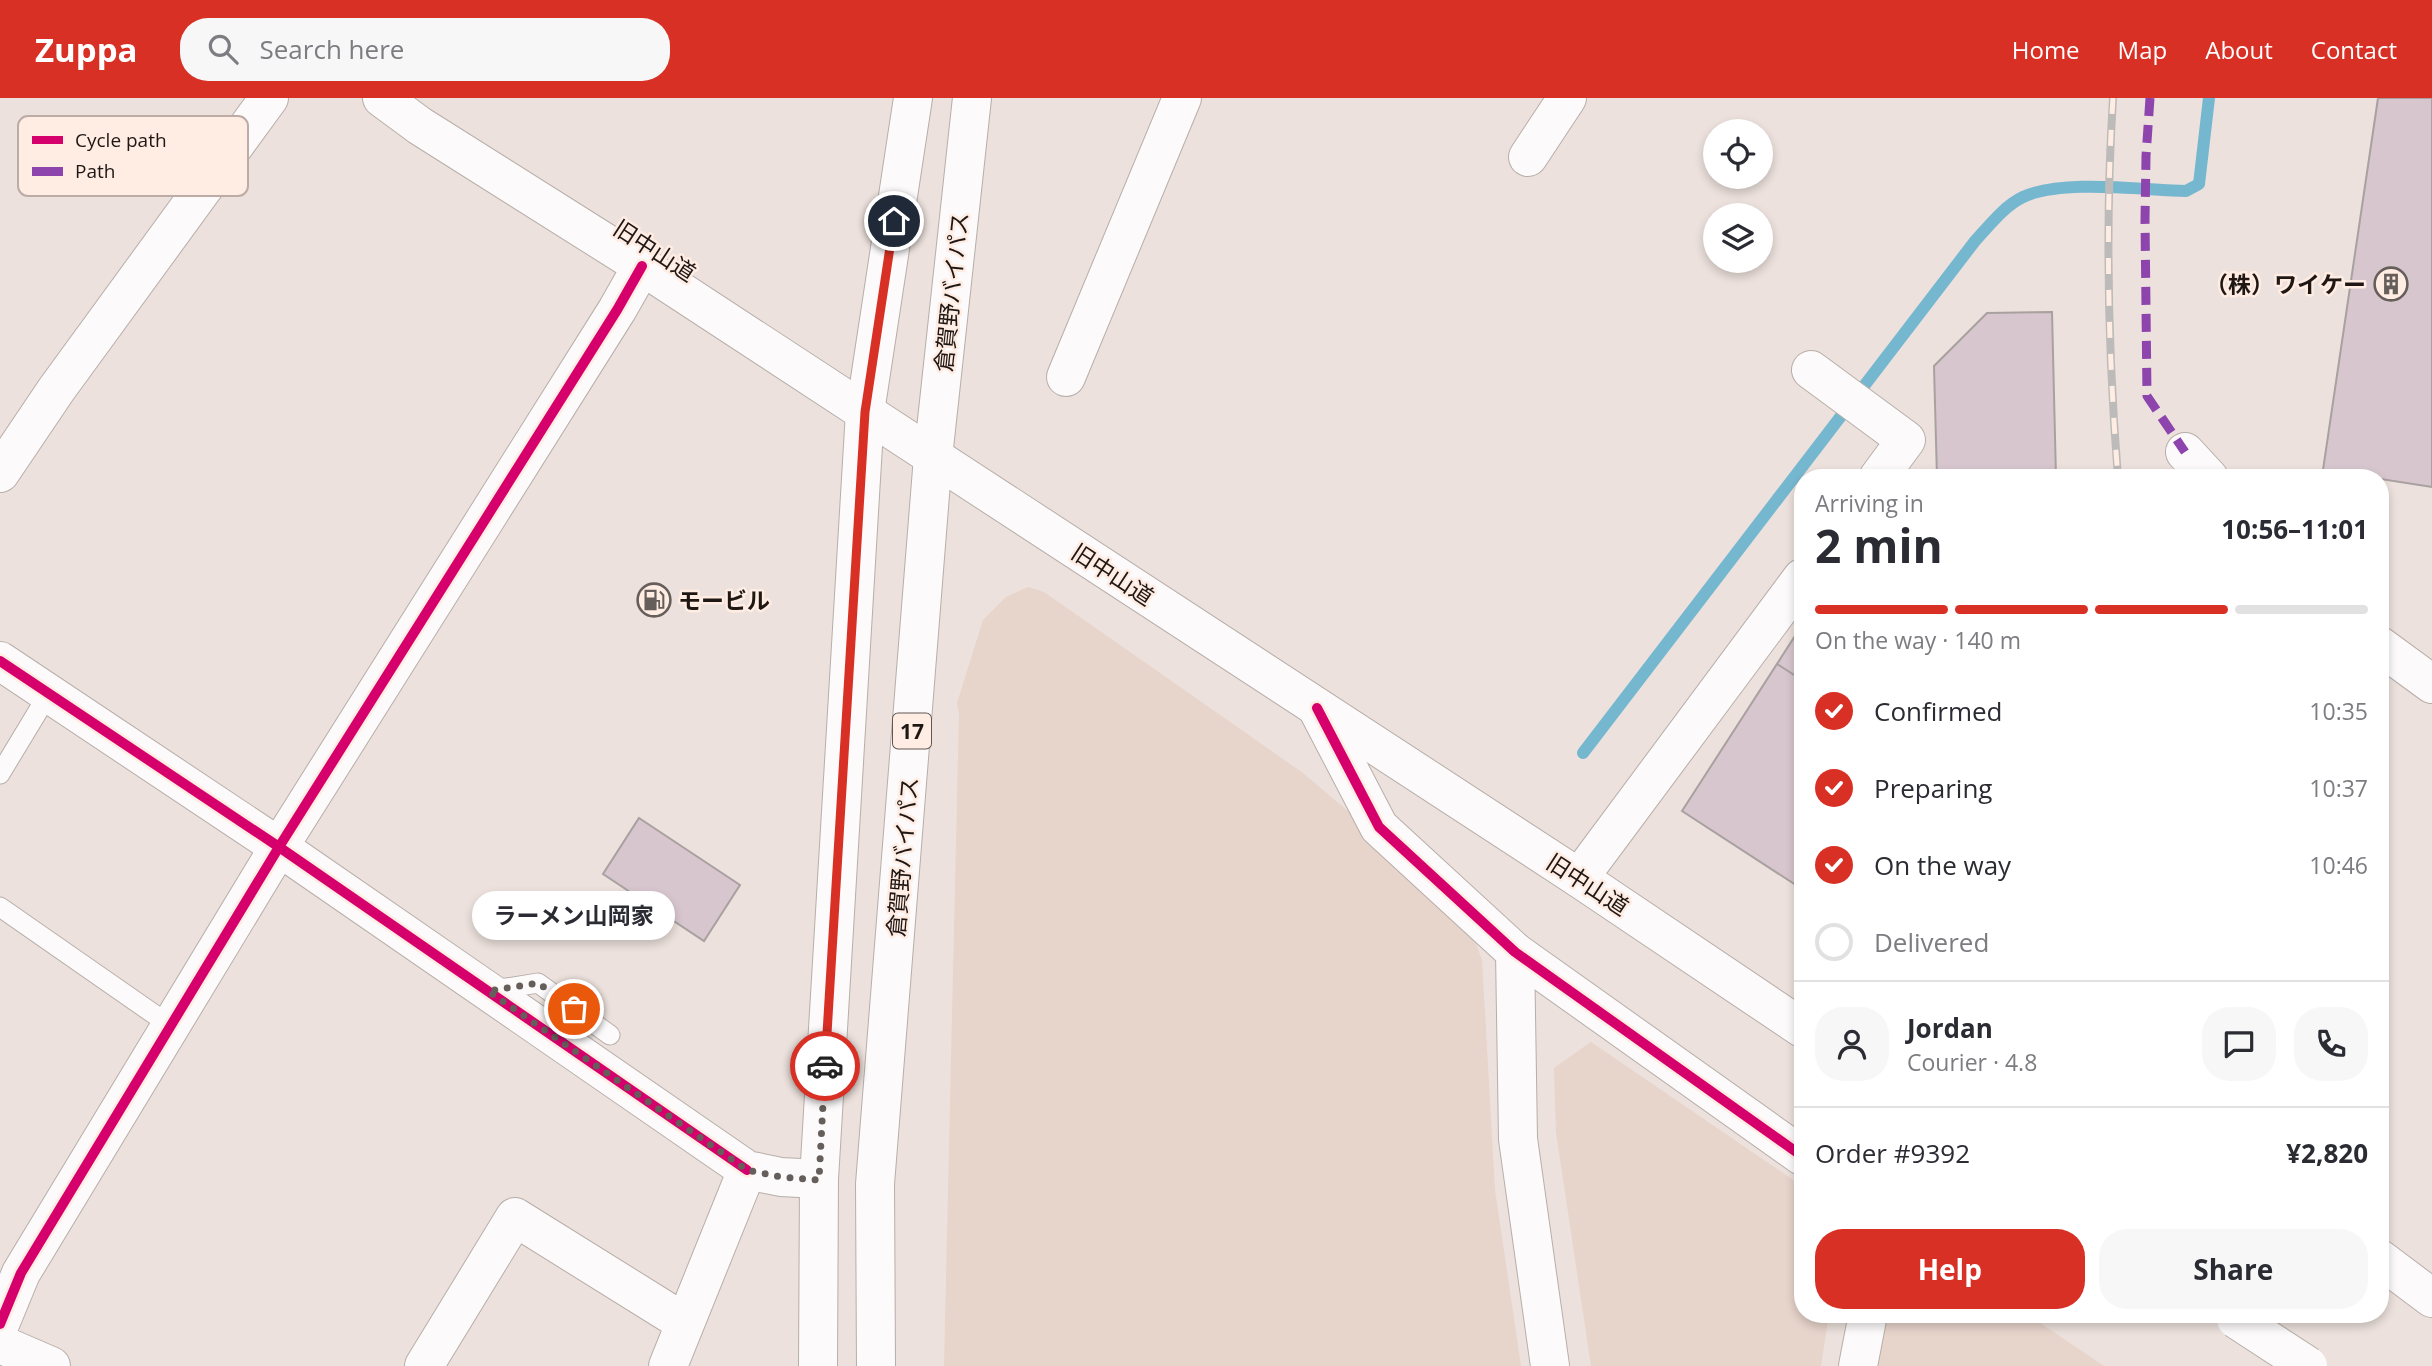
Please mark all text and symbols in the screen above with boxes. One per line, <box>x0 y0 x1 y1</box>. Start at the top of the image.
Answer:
search box <box>180 18 670 81</box>
text: Zuppa <box>35 27 138 72</box>
icon: search <box>204 30 242 68</box>
text: Search here <box>260 31 404 67</box>
text: Home <box>2012 33 2080 66</box>
text: Map <box>2118 33 2167 66</box>
text: About <box>2205 33 2273 66</box>
text: Contact <box>2311 33 2397 66</box>
legend <box>18 116 248 196</box>
map controls <box>1703 119 1773 273</box>
button: locate <box>1703 119 1773 189</box>
text: Cycle path <box>75 127 167 153</box>
text: Path <box>75 158 115 184</box>
pin <box>864 191 924 251</box>
icon: home <box>875 202 913 240</box>
button: layers <box>1703 203 1773 273</box>
street label: 倉賀野バイパス <box>927 210 975 374</box>
street label: 旧中山道 <box>608 212 702 288</box>
building icon: （株）ワイケー <box>2372 265 2410 303</box>
place label: （株）ワイケー <box>2205 268 2366 300</box>
text: Arriving in <box>1815 487 1924 519</box>
text: 10:56–11:01 <box>2221 511 2368 547</box>
text: 2 min <box>1815 514 1943 576</box>
street label: 旧中山道 <box>1066 536 1160 612</box>
fuel station icon: モービル <box>635 581 673 619</box>
place label: モービル <box>678 584 770 616</box>
text: On the way · 140 m <box>1815 624 2021 656</box>
icon: check <box>1815 692 1853 730</box>
text: Confirmed <box>1874 693 2002 729</box>
text: 10:35 <box>2309 695 2368 727</box>
road number: 17 <box>893 714 931 748</box>
icon: check <box>1815 769 1853 807</box>
text: Preparing <box>1874 770 1992 806</box>
text: 10:37 <box>2309 772 2368 804</box>
street label: 倉賀野バイパス <box>879 776 925 938</box>
street label: 旧中山道 <box>1541 846 1635 922</box>
icon: check <box>1815 846 1853 884</box>
text: On the way <box>1874 847 2011 883</box>
text: 10:46 <box>2309 849 2368 881</box>
callout: ラーメン山岡家 <box>472 890 676 939</box>
text: ラーメン山岡家 <box>493 899 654 931</box>
text: Delivered <box>1874 924 1989 960</box>
pin <box>544 979 604 1039</box>
icon: bag <box>555 990 593 1028</box>
button: person <box>1815 1007 1889 1081</box>
button: chat <box>2202 1007 2276 1081</box>
button: phone <box>2294 1007 2368 1081</box>
text: Jordan <box>1907 1010 1993 1046</box>
courier <box>790 1031 860 1101</box>
text: Courier · 4.8 <box>1907 1046 2037 1078</box>
icon: car <box>806 1047 844 1085</box>
text: Order #9392 <box>1815 1135 1970 1171</box>
text: ¥2,820 <box>2286 1135 2368 1171</box>
button: Help <box>1815 1229 2085 1309</box>
button: Share <box>2099 1229 2368 1309</box>

